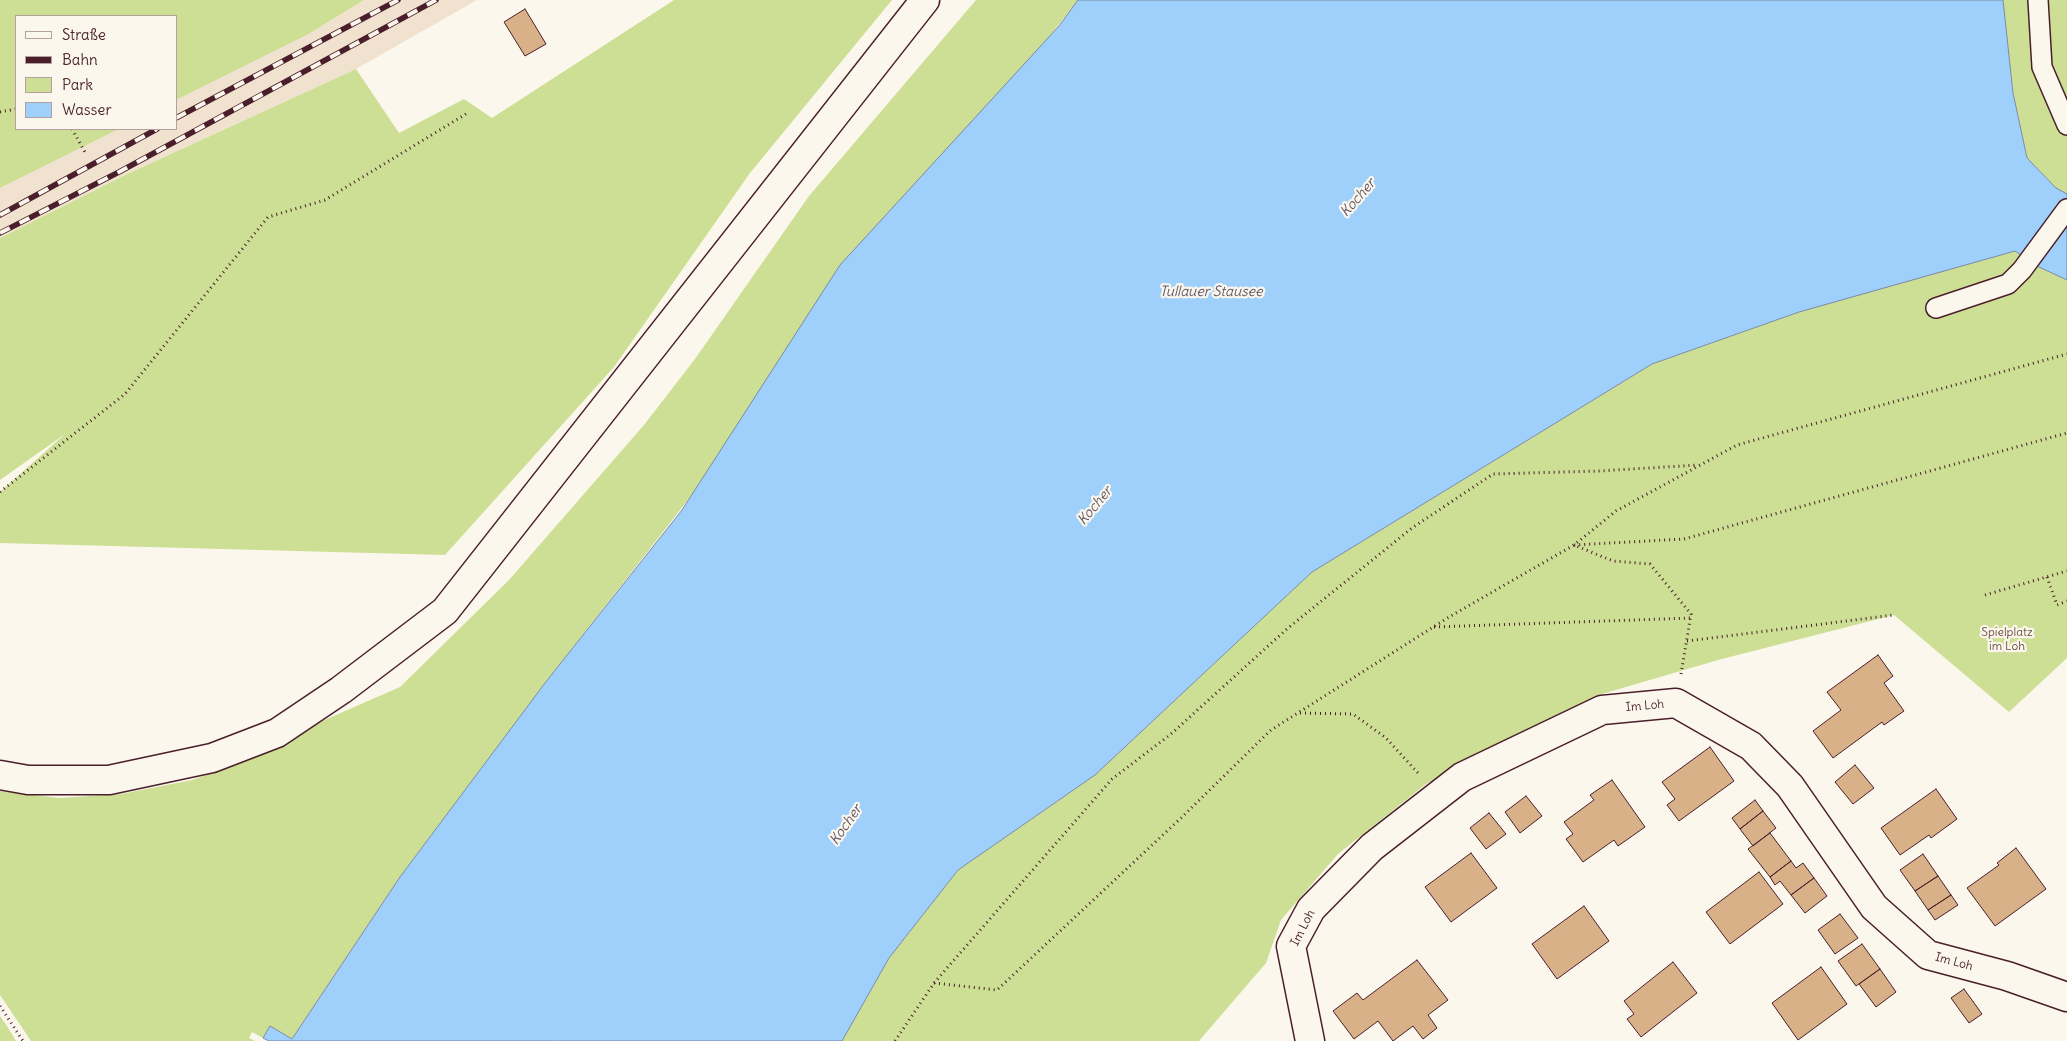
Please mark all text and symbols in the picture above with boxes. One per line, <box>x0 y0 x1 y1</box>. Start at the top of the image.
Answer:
legend <box>15 15 178 130</box>
text: Straße <box>62 25 106 44</box>
text: Bahn <box>62 50 98 69</box>
text: Park <box>62 75 93 94</box>
text: Wasser <box>62 100 112 119</box>
water label: Kocher <box>1337 176 1379 220</box>
water label: Tullauer Stausee <box>1159 284 1263 300</box>
water label: Kocher <box>1074 483 1116 529</box>
park label: Spielplatz im Loh <box>1981 626 2033 654</box>
street label: Im Loh <box>1625 697 1665 715</box>
water label: Kocher <box>826 802 866 848</box>
street label: Im Loh <box>1288 908 1318 948</box>
street label: Im Loh <box>1934 950 1974 974</box>

